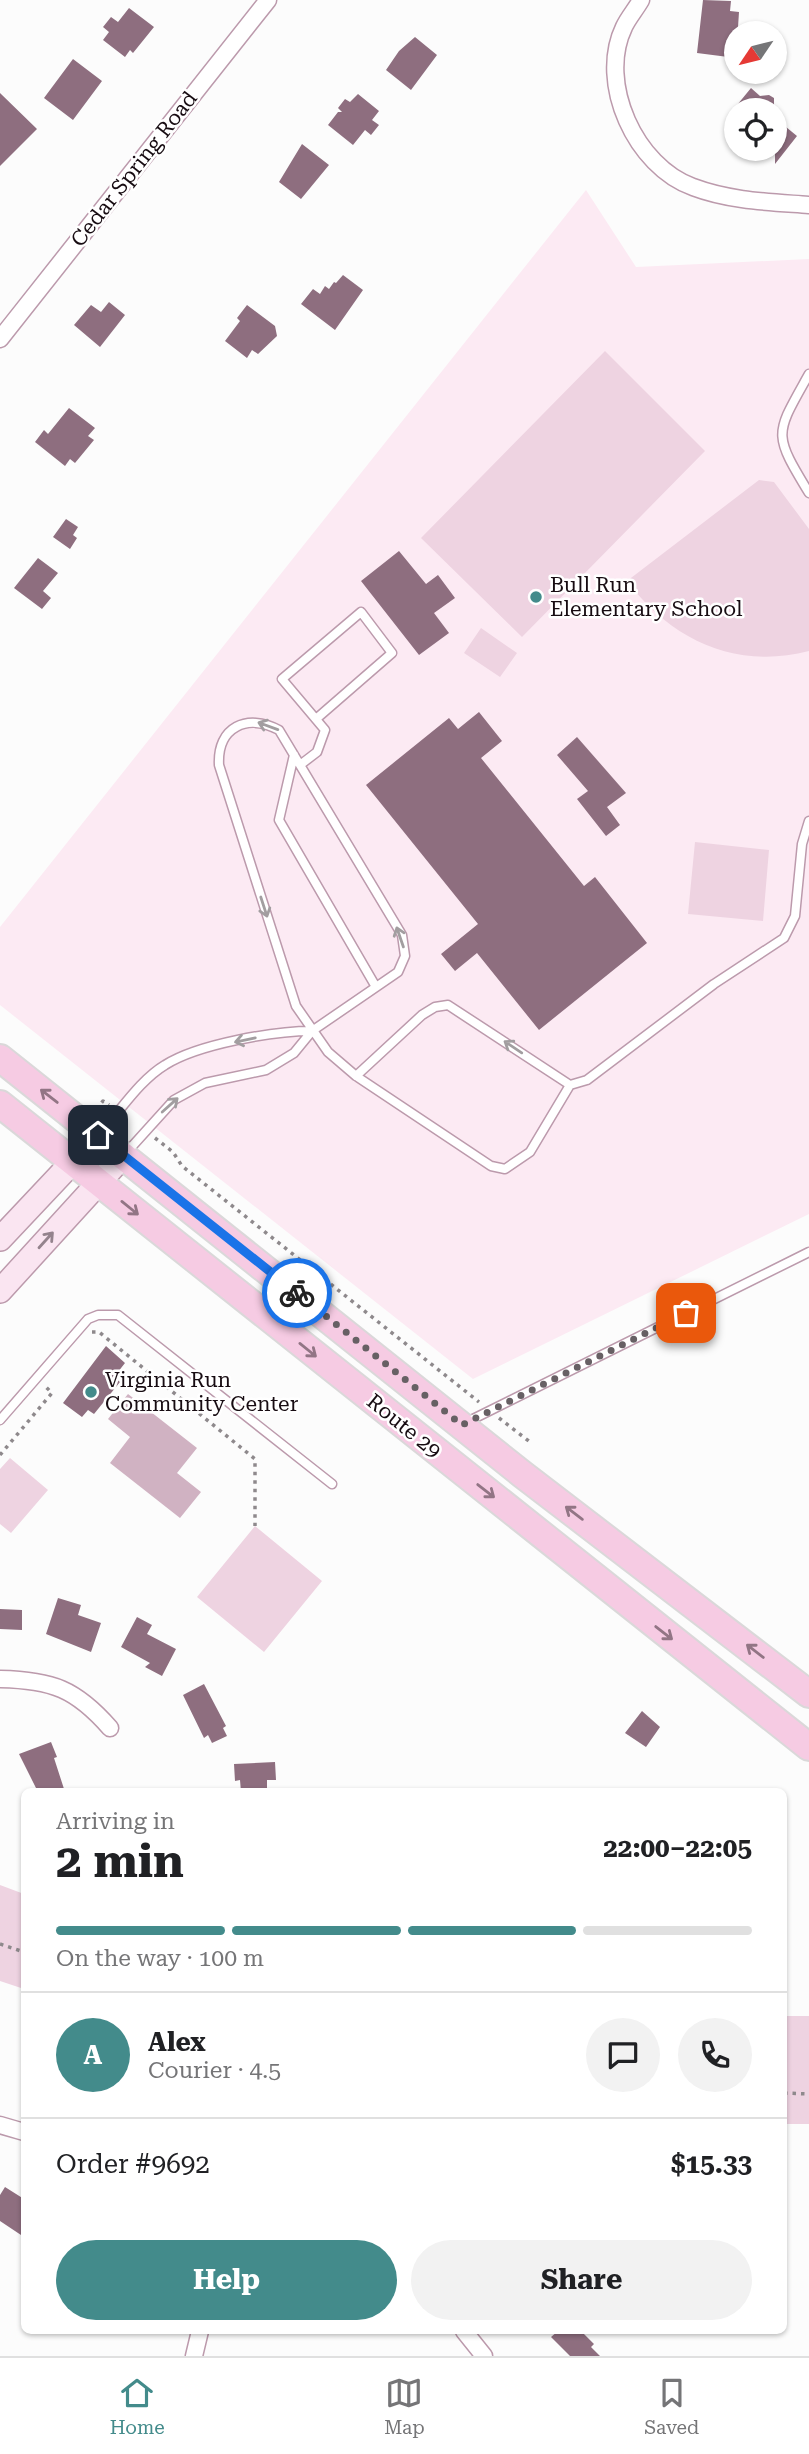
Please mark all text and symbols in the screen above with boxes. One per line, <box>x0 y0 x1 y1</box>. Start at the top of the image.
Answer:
north arrow <box>724 21 788 84</box>
map controls <box>724 21 787 161</box>
street label: Cedar Spring Road <box>66 86 202 251</box>
button: locate <box>724 98 787 161</box>
place label: Bull Run Elementary School <box>550 573 743 621</box>
marker: Bull Run Elementary School <box>528 589 544 605</box>
one-way arrow <box>258 719 279 731</box>
one-way arrow <box>259 895 272 917</box>
one-way arrow <box>393 926 405 948</box>
one-way arrow <box>234 1034 257 1048</box>
one-way arrow <box>504 1039 524 1053</box>
one-way arrow <box>40 1089 59 1104</box>
one-way arrow <box>161 1097 179 1113</box>
pin <box>68 1105 128 1165</box>
icon: home <box>79 1116 117 1154</box>
one-way arrow <box>121 1200 139 1215</box>
one-way arrow <box>38 1231 54 1249</box>
courier <box>262 1258 332 1328</box>
icon: bike <box>278 1274 316 1312</box>
pin <box>656 1283 716 1343</box>
icon: bag <box>667 1294 705 1332</box>
one-way arrow <box>298 1342 317 1357</box>
place label: Virginia Run Community Center <box>105 1368 299 1416</box>
marker: Virginia Run Community Center <box>83 1384 99 1400</box>
street label: Route 29 <box>362 1389 446 1463</box>
one-way arrow <box>476 1484 494 1499</box>
one-way arrow <box>566 1506 584 1521</box>
one-way arrow <box>655 1625 673 1640</box>
one-way arrow <box>747 1644 765 1659</box>
text: Arriving in <box>56 1808 175 1835</box>
text: 22:00–22:05 <box>603 1833 752 1863</box>
text: 2 min <box>56 1834 184 1888</box>
text: On the way · 100 m <box>56 1945 264 1972</box>
button: chat <box>586 2018 660 2092</box>
button: phone <box>678 2018 752 2092</box>
text: Alex <box>148 2027 206 2057</box>
text: A <box>84 2040 102 2070</box>
text: Courier · 4.5 <box>148 2057 281 2084</box>
text: Order #9692 <box>56 2149 210 2179</box>
text: $15.33 <box>671 2149 752 2179</box>
button: Help <box>56 2240 397 2320</box>
button: Share <box>411 2240 752 2320</box>
tab: Home <box>110 2374 165 2439</box>
tab: Map <box>384 2374 425 2439</box>
tab: Saved <box>644 2374 699 2439</box>

